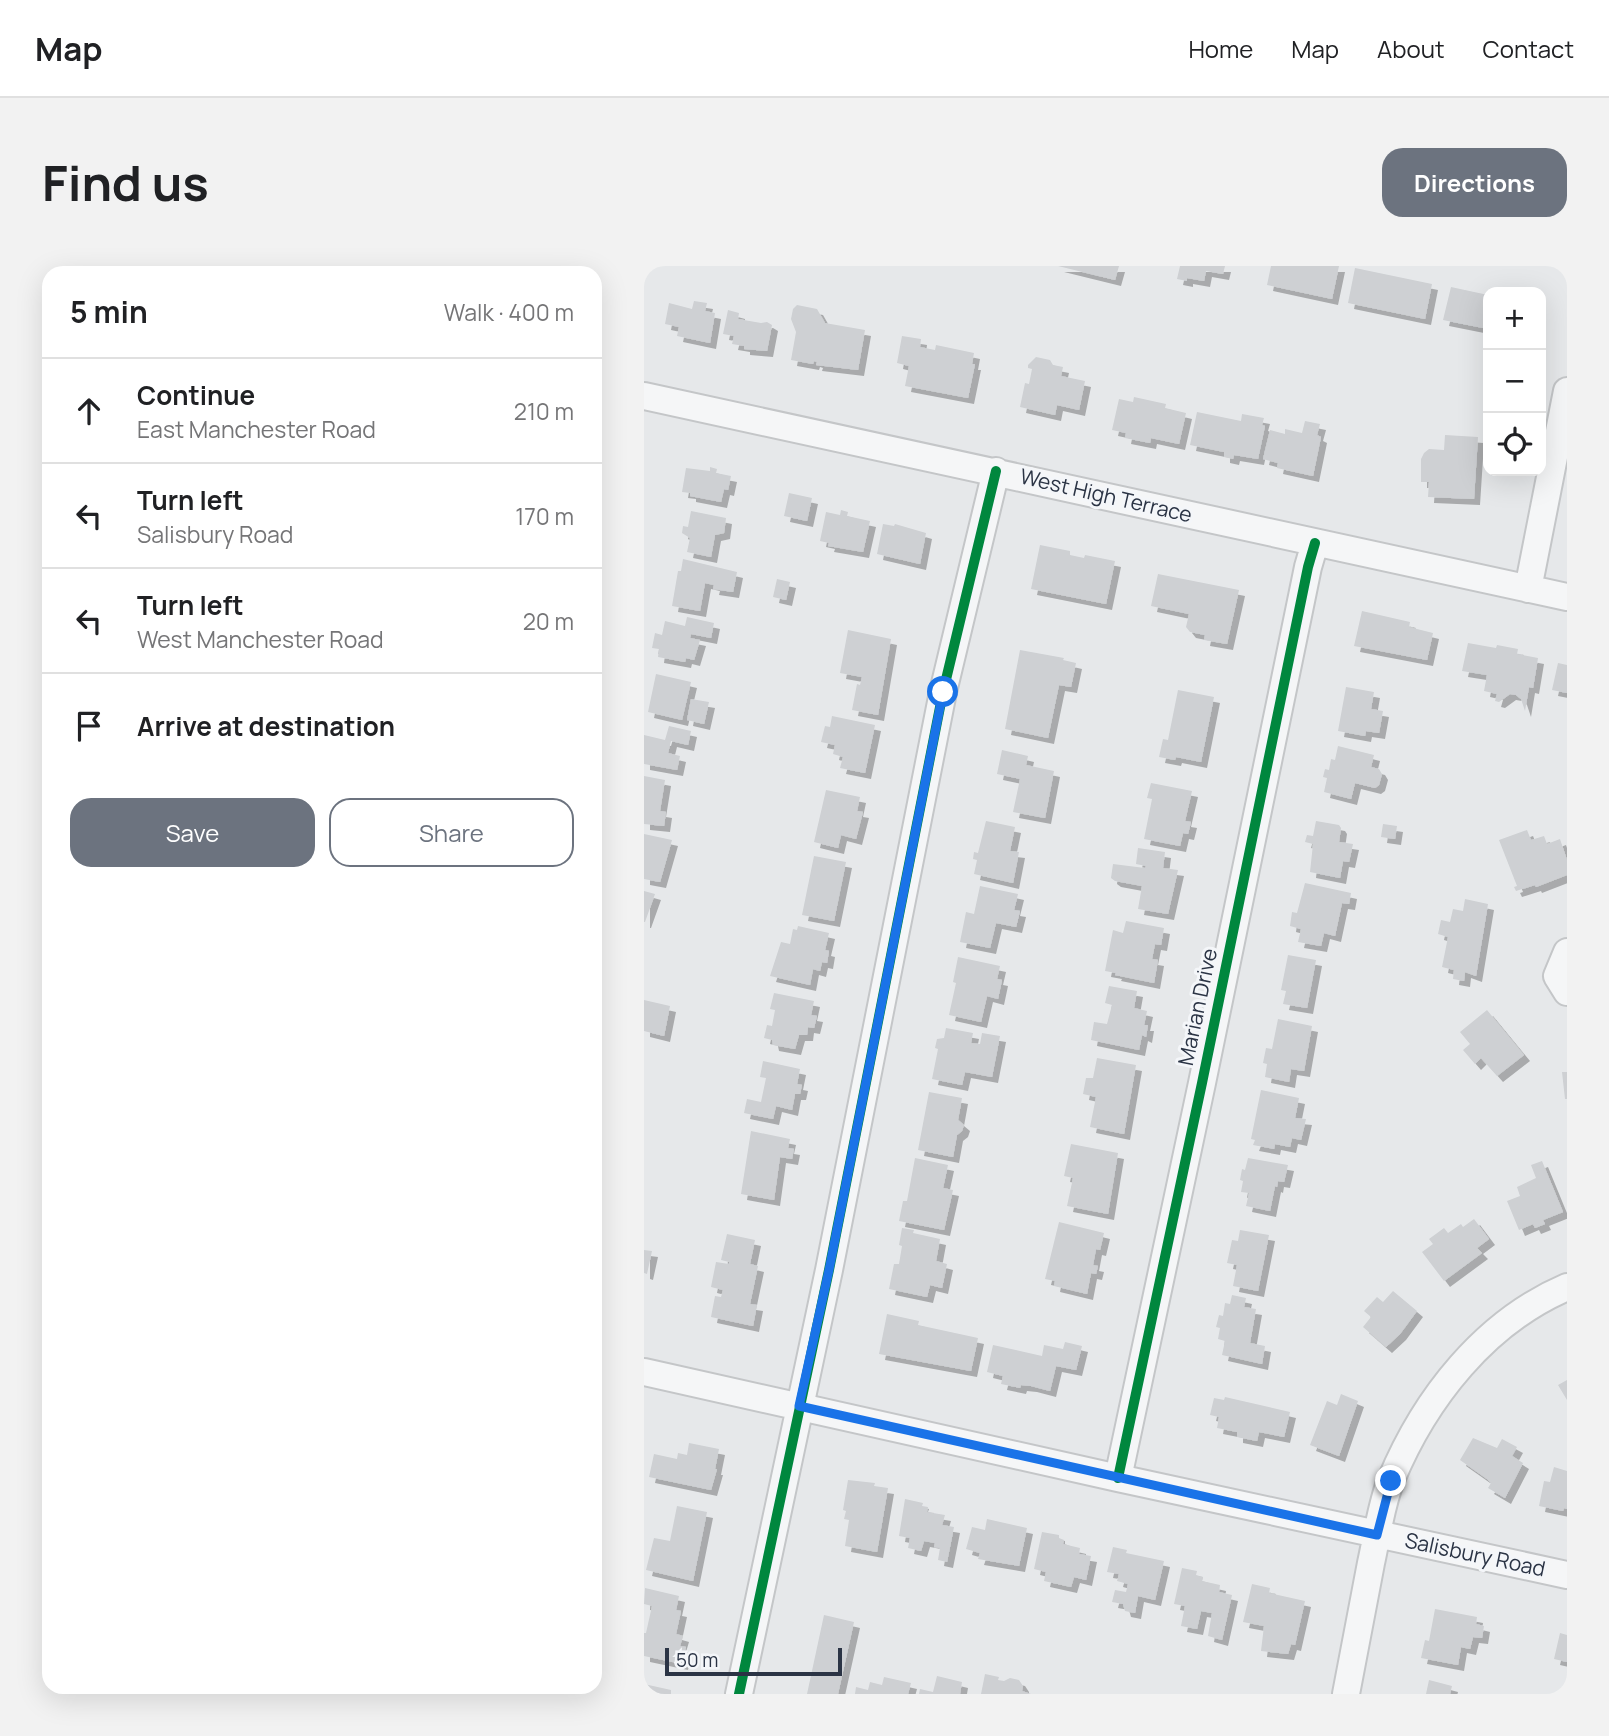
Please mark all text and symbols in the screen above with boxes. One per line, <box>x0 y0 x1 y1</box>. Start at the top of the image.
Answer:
text: Map <box>35 26 103 71</box>
text: Home <box>1188 32 1253 65</box>
text: Map <box>1291 32 1339 65</box>
text: About <box>1377 32 1445 65</box>
text: Contact <box>1483 32 1574 65</box>
button: Directions <box>1382 148 1567 217</box>
text: Find us <box>42 149 209 216</box>
map controls <box>1483 287 1546 476</box>
button: + <box>1483 287 1546 350</box>
text: 5 min <box>70 291 148 332</box>
text: Walk · 400 m <box>444 296 574 328</box>
button: − <box>1483 350 1546 413</box>
text: Continue <box>137 377 255 413</box>
icon: ahead <box>70 392 108 430</box>
text: 210 m <box>514 395 574 427</box>
text: East Manchester Road <box>137 413 376 445</box>
button: locate <box>1483 413 1546 476</box>
street label: West High Terrace <box>1017 462 1195 528</box>
text: Turn left <box>137 482 244 518</box>
icon: left <box>70 497 108 535</box>
text: 170 m <box>515 500 574 532</box>
text: Salisbury Road <box>137 518 293 550</box>
text: Turn left <box>137 587 244 623</box>
icon: left <box>70 602 108 640</box>
text: 20 m <box>523 605 574 637</box>
text: West Manchester Road <box>137 623 384 655</box>
route start <box>927 676 958 707</box>
icon: arrive <box>70 707 108 745</box>
text: Arrive at destination <box>137 708 395 744</box>
button: Save <box>70 798 315 867</box>
button: Share <box>329 798 574 867</box>
street label: Marian Drive <box>1171 946 1223 1068</box>
route end <box>1375 1465 1406 1496</box>
street label: Salisbury Road <box>1402 1525 1548 1583</box>
scale bar <box>665 1645 842 1677</box>
text: 50 m <box>676 1647 718 1673</box>

